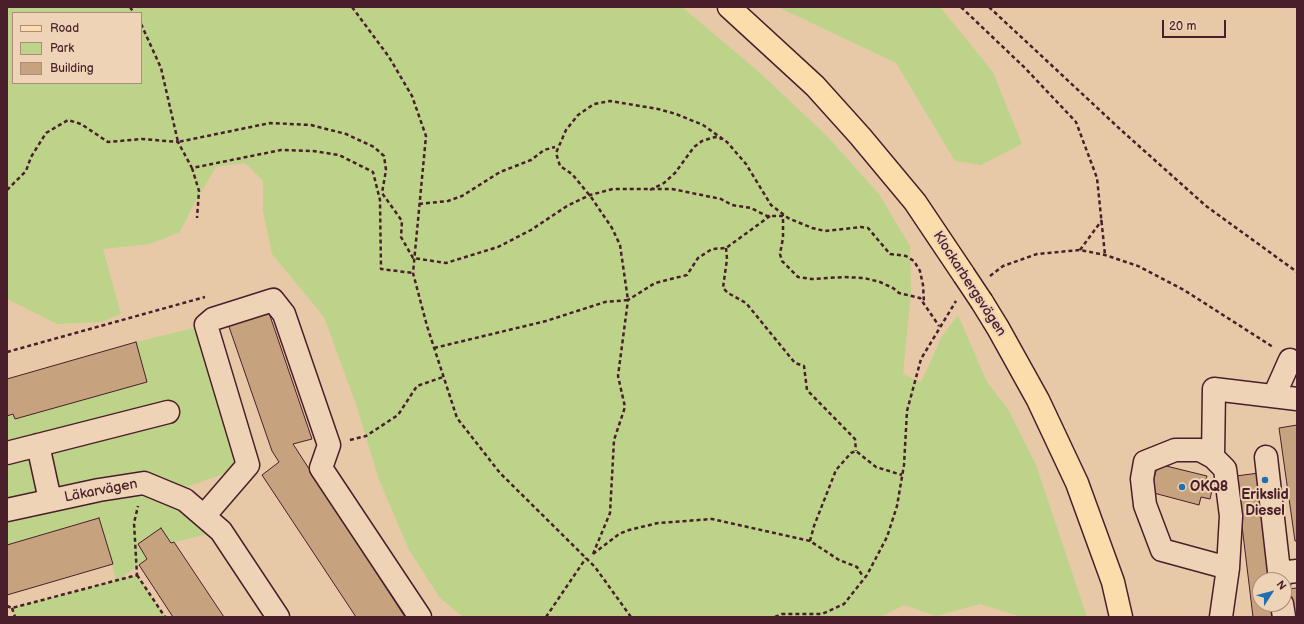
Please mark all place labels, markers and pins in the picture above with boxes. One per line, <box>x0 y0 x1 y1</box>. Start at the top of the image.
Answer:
marker: Erikslid Diesel <box>1260 475 1270 485</box>
place label: OKQ8 <box>1190 479 1228 495</box>
marker: OKQ8 <box>1177 482 1187 492</box>
place label: Erikslid Diesel <box>1241 487 1289 520</box>

